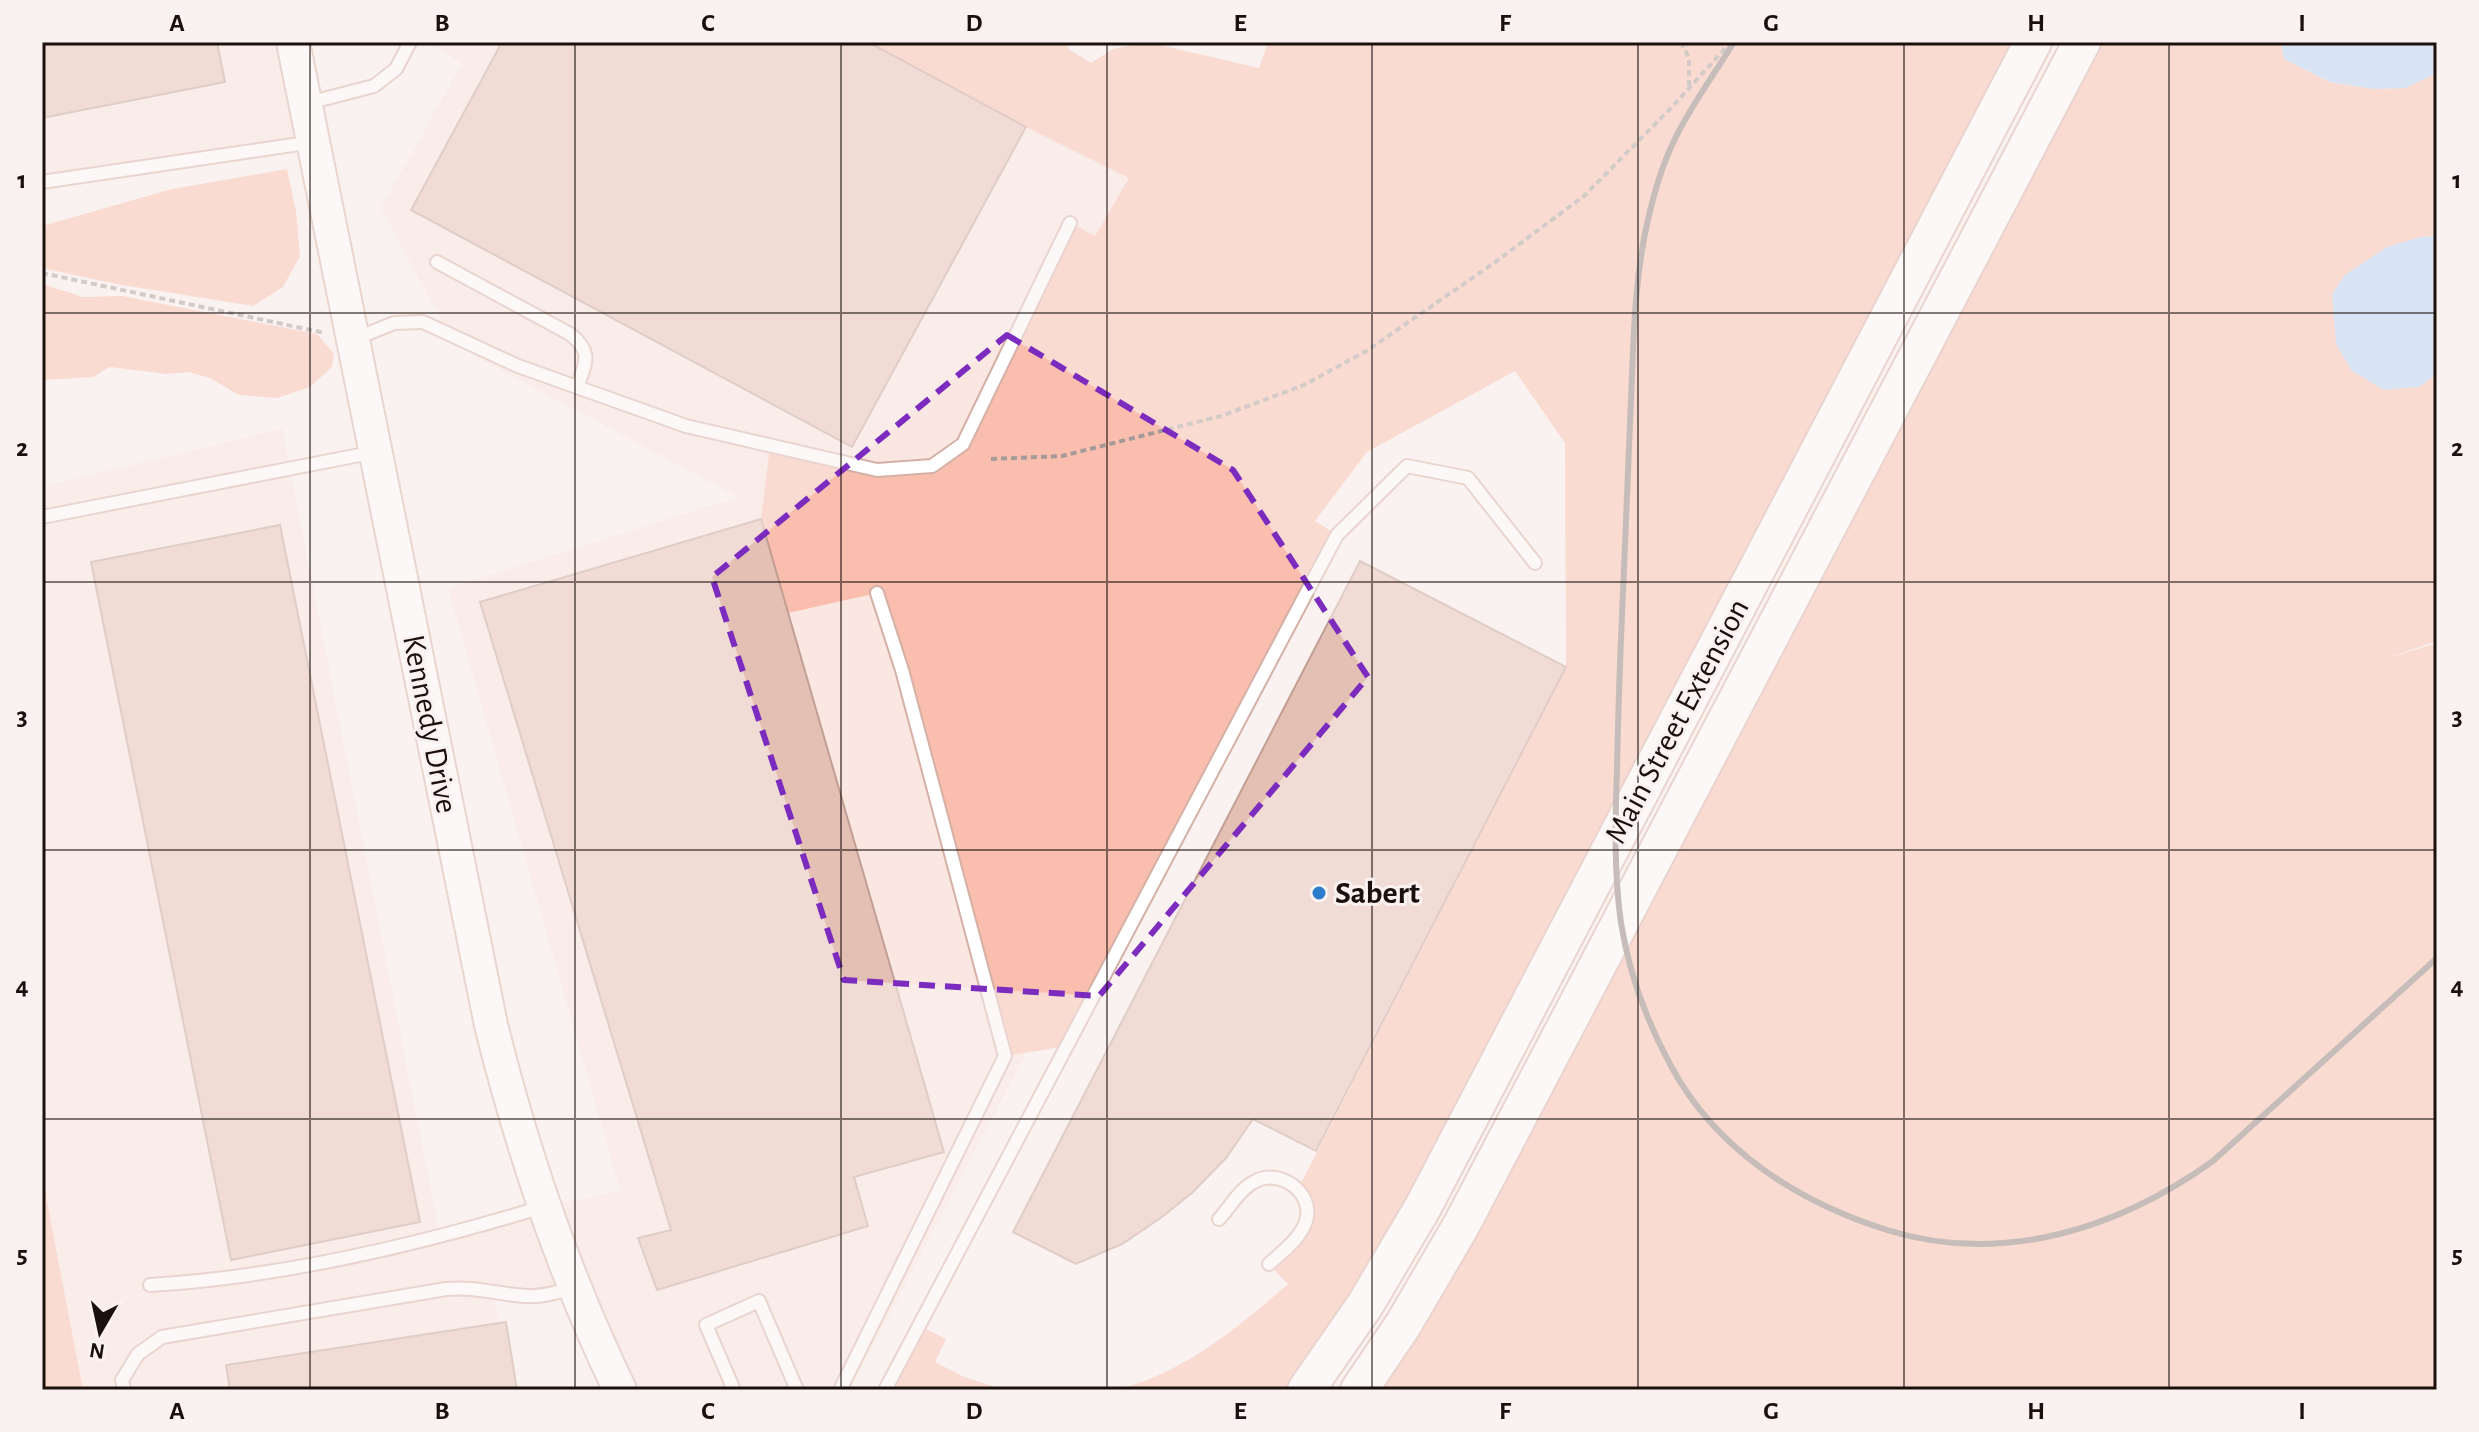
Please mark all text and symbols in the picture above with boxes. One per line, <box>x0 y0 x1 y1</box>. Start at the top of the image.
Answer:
text: A <box>169 10 185 36</box>
text: B <box>434 10 450 36</box>
text: C <box>701 10 715 36</box>
text: D <box>965 10 983 36</box>
text: E <box>1233 10 1247 36</box>
text: F <box>1499 10 1512 36</box>
text: G <box>1763 10 1779 36</box>
text: H <box>2027 10 2045 36</box>
text: I <box>2298 10 2306 36</box>
text: 1 <box>17 167 27 193</box>
text: 1 <box>2452 167 2462 193</box>
text: 2 <box>16 435 28 461</box>
text: 2 <box>2451 435 2463 461</box>
street label: Main Street Extension <box>1599 594 1755 848</box>
street label: Kennedy Drive <box>397 632 463 816</box>
text: 3 <box>16 704 28 730</box>
text: 3 <box>2451 704 2463 730</box>
place label: Sabert <box>1335 877 1420 909</box>
marker: Sabert <box>1310 884 1328 902</box>
text: 4 <box>15 973 29 999</box>
text: 4 <box>2450 973 2464 999</box>
text: 5 <box>16 1242 28 1268</box>
text: 5 <box>2451 1242 2463 1268</box>
north arrow <box>60 1292 140 1372</box>
text: N <box>88 1339 106 1363</box>
text: A <box>169 1398 185 1424</box>
text: B <box>434 1398 450 1424</box>
text: C <box>701 1398 715 1424</box>
text: D <box>965 1398 983 1424</box>
text: E <box>1233 1398 1247 1424</box>
text: F <box>1499 1398 1512 1424</box>
text: G <box>1763 1398 1779 1424</box>
text: H <box>2027 1398 2045 1424</box>
text: I <box>2298 1398 2306 1424</box>

